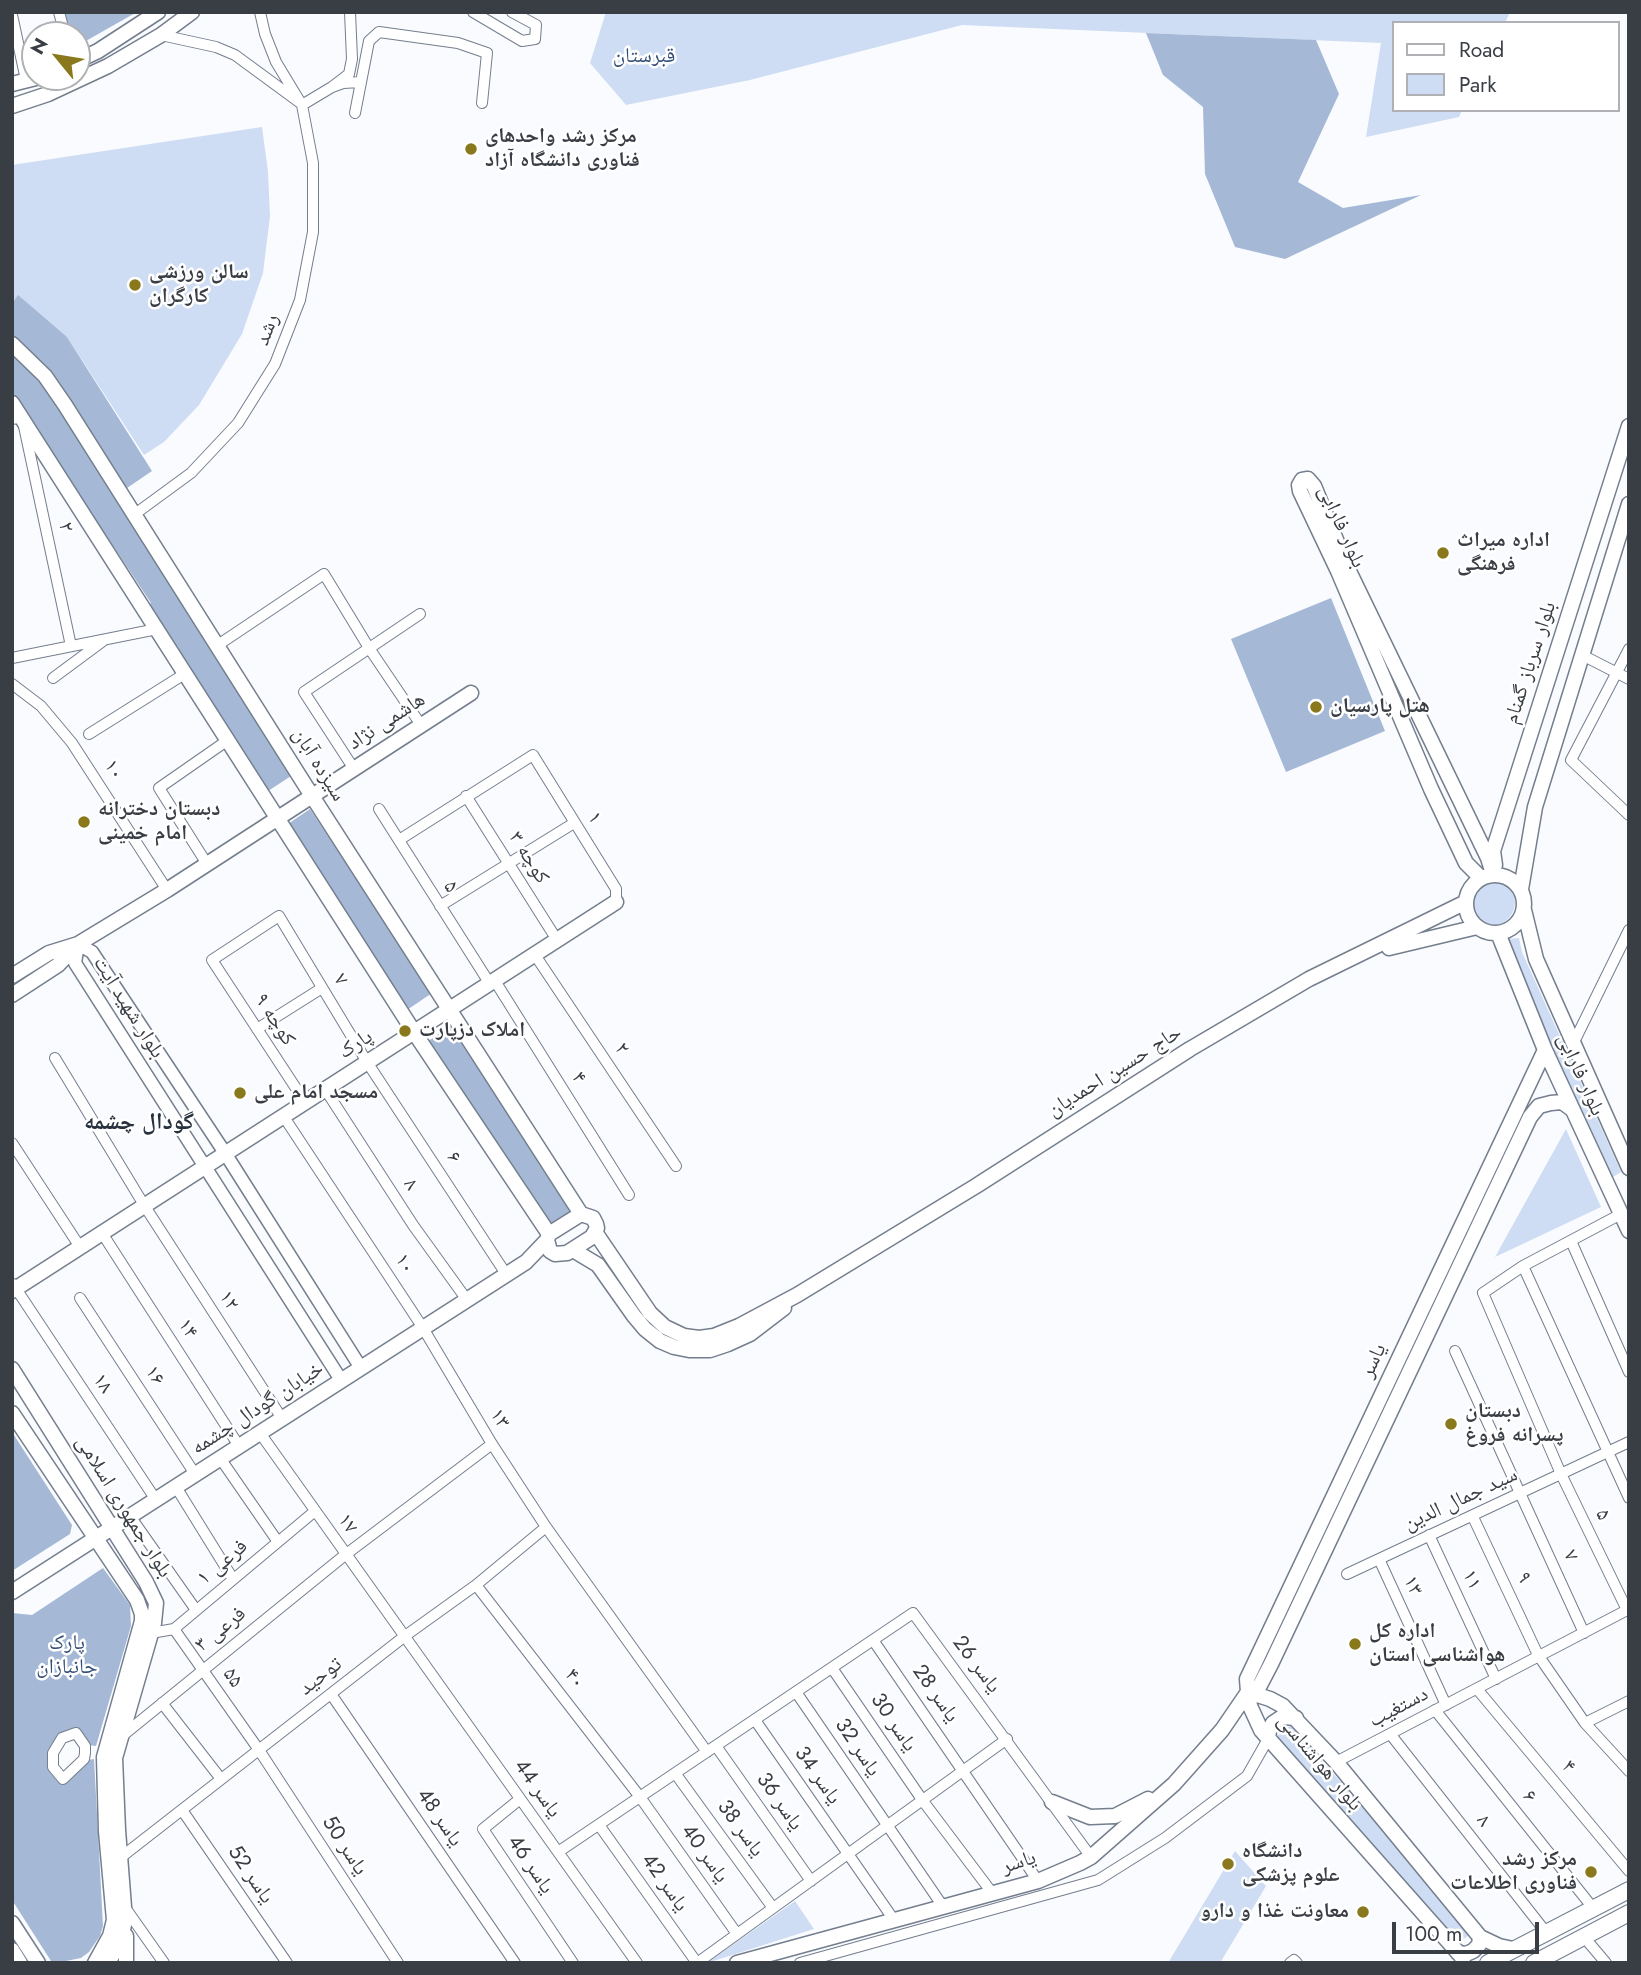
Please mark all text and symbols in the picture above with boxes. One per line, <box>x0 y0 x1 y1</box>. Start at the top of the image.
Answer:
north arrow <box>21 21 91 91</box>
legend <box>1392 21 1620 112</box>
text: N <box>24 33 55 60</box>
text: Road <box>1459 35 1504 65</box>
park label: قبرستان <box>613 44 675 70</box>
text: Park <box>1459 70 1496 100</box>
place label: مرکز رشد واحدهای فناوری دانشگاه آزاد <box>485 124 640 174</box>
marker: مرکز رشد واحدهای فناوری دانشگاه آزاد <box>463 141 479 157</box>
place label: سالن ورزشی کارگران <box>149 260 249 310</box>
marker: سالن ورزشی کارگران <box>127 277 143 293</box>
street label: رشد <box>251 311 285 349</box>
street label: بلوار فارابی <box>1312 482 1370 572</box>
street label: ۲ <box>52 520 78 534</box>
place label: اداره میراث فرهنگی <box>1457 528 1550 578</box>
marker: اداره میراث فرهنگی <box>1435 545 1451 561</box>
street label: بلوار سرباز گمنام <box>1499 599 1563 727</box>
street label: هاشمی نژاد <box>344 688 430 756</box>
place label: هتل پارسیان <box>1330 694 1430 720</box>
marker: هتل پارسیان <box>1308 699 1324 715</box>
street label: سیزده آبان <box>286 724 350 806</box>
street label: ۱۰ <box>97 755 129 785</box>
place label: دبستان دخترانه امام خمینی <box>98 797 220 847</box>
street label: ۱ <box>581 807 607 829</box>
marker: دبستان دخترانه امام خمینی <box>76 814 92 830</box>
street label: کوچه ۳ <box>502 827 554 889</box>
street label: ۵ <box>437 876 463 898</box>
street label: بلوار شهید آیت <box>87 952 169 1064</box>
street label: ۷ <box>327 969 353 991</box>
street label: کوچه ۹ <box>248 989 300 1051</box>
place label: املاک دزپارت <box>419 1018 525 1044</box>
street label: حاج حسین احمدیان <box>1043 1021 1187 1123</box>
marker: املاک دزپارت <box>397 1023 413 1039</box>
street label: پارک <box>334 1025 378 1065</box>
street label: بلوار فارابی <box>1551 1030 1609 1120</box>
street label: ۲ <box>608 1038 634 1060</box>
street label: ۴ <box>565 1067 591 1089</box>
place label: مسجد امام علی <box>254 1080 378 1106</box>
marker: مسجد امام علی <box>232 1085 248 1101</box>
district label: گودال چشمه <box>84 1109 194 1137</box>
street label: ۶ <box>440 1147 466 1169</box>
street label: ۸ <box>397 1174 423 1196</box>
street label: ۱۰ <box>388 1249 420 1279</box>
street label: ۱۲ <box>212 1286 244 1316</box>
street label: ۱۴ <box>171 1314 203 1344</box>
street label: یاسر <box>1355 1340 1393 1382</box>
street label: خیابان گودال چشمه <box>187 1357 329 1461</box>
street label: ۱۶ <box>138 1361 170 1391</box>
street label: ۱۸ <box>86 1369 118 1399</box>
place label: دبستان پسرانه فروغ <box>1465 1399 1563 1449</box>
street label: ۱۳ <box>483 1404 515 1434</box>
marker: دبستان پسرانه فروغ <box>1443 1416 1459 1432</box>
street label: بلوار جمهوری اسلامی <box>69 1431 177 1583</box>
street label: سید جمال الدین <box>1400 1463 1522 1537</box>
street label: ۵ <box>1589 1505 1615 1525</box>
street label: ۱۷ <box>331 1509 363 1539</box>
street label: فرعی ۱ <box>193 1535 253 1591</box>
street label: ۷ <box>1557 1546 1583 1566</box>
street label: ۱۱ <box>1456 1566 1486 1594</box>
street label: ۹ <box>1510 1568 1536 1588</box>
street label: ۱۳ <box>1397 1572 1427 1600</box>
street label: فرعی ۳ <box>191 1602 251 1658</box>
place label: اداره کل هواشناسی استان <box>1369 1619 1505 1669</box>
park label: پارک جانبازان <box>36 1631 98 1681</box>
street label: یاسر 26 <box>946 1631 1006 1699</box>
marker: اداره کل هواشناسی استان <box>1347 1636 1363 1652</box>
street label: توحید <box>294 1652 348 1702</box>
street label: یاسر 28 <box>906 1660 964 1728</box>
street label: ۵۵ <box>216 1663 248 1693</box>
street label: ۴۰ <box>558 1664 590 1694</box>
street label: دستغیب <box>1365 1682 1433 1734</box>
street label: یاسر 30 <box>864 1689 922 1757</box>
street label: بلوار هواشناسی <box>1271 1709 1367 1817</box>
street label: یاسر 32 <box>829 1714 885 1782</box>
street label: یاسر 34 <box>788 1742 846 1810</box>
street label: یاسر 44 <box>508 1755 566 1823</box>
street label: ۴ <box>1555 1755 1581 1779</box>
street label: یاسر 36 <box>750 1768 808 1836</box>
street label: یاسر 48 <box>410 1784 468 1852</box>
street label: ۶ <box>1516 1785 1542 1809</box>
street label: یاسر 38 <box>711 1796 769 1862</box>
street label: ۸ <box>1470 1810 1496 1832</box>
street label: یاسر 50 <box>316 1812 372 1880</box>
street label: یاسر 40 <box>675 1820 733 1888</box>
street label: یاسر 46 <box>501 1831 559 1899</box>
place label: دانشگاه علوم پزشکی <box>1242 1839 1340 1889</box>
street label: یاسر 52 <box>221 1841 279 1909</box>
street label: یاسر <box>999 1846 1039 1880</box>
place label: مرکز رشد فناوری اطلاعات <box>1450 1847 1577 1897</box>
street label: یاسر 42 <box>635 1849 693 1917</box>
marker: دانشگاه علوم پزشکی <box>1220 1856 1236 1872</box>
marker: مرکز رشد فناوری اطلاعات <box>1583 1864 1599 1880</box>
place label: معاونت غذا و دارو <box>1200 1899 1349 1925</box>
marker: معاونت غذا و دارو <box>1355 1904 1371 1920</box>
scale bar <box>1396 1909 1543 1953</box>
text: 100 m <box>1405 1919 1462 1949</box>

